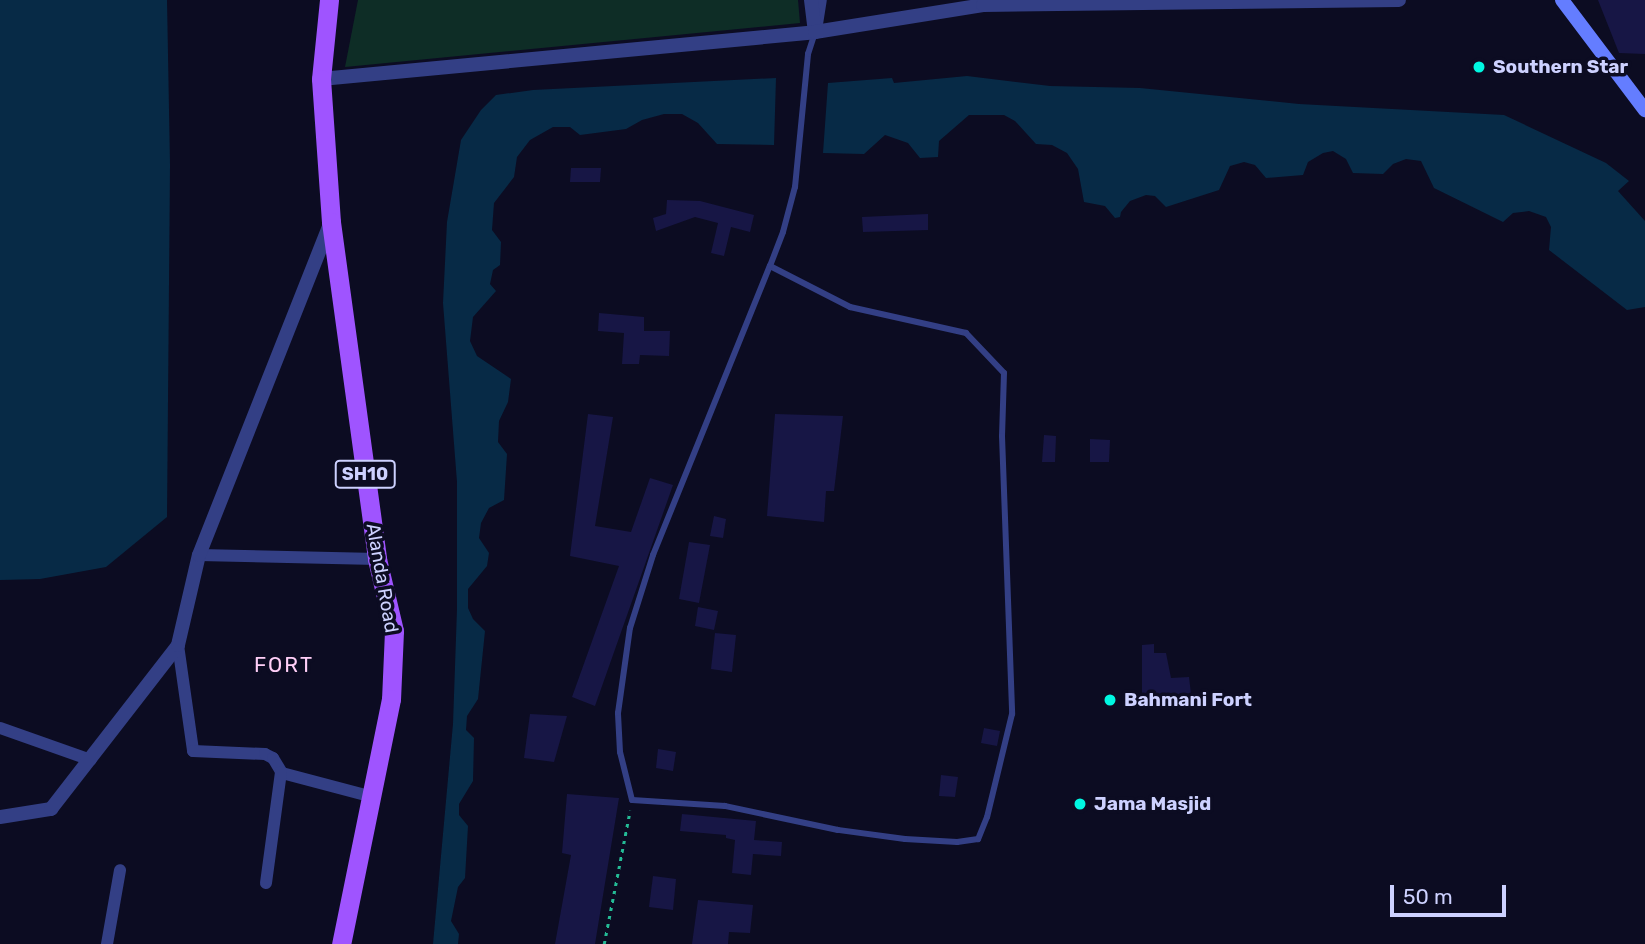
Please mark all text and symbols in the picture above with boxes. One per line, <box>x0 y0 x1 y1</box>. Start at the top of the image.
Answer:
place label: Southern Star <box>1493 56 1628 78</box>
marker: Southern Star <box>1471 59 1487 75</box>
road number: SH10 <box>334 460 396 488</box>
street label: Alanda Road <box>361 521 403 635</box>
district label: FORT <box>254 652 314 678</box>
place label: Bahmani Fort <box>1124 689 1252 711</box>
marker: Bahmani Fort <box>1102 692 1118 708</box>
place label: Jama Masjid <box>1094 793 1211 815</box>
marker: Jama Masjid <box>1072 796 1088 812</box>
scale bar <box>1393 870 1508 914</box>
text: 50 m <box>1403 884 1453 909</box>

